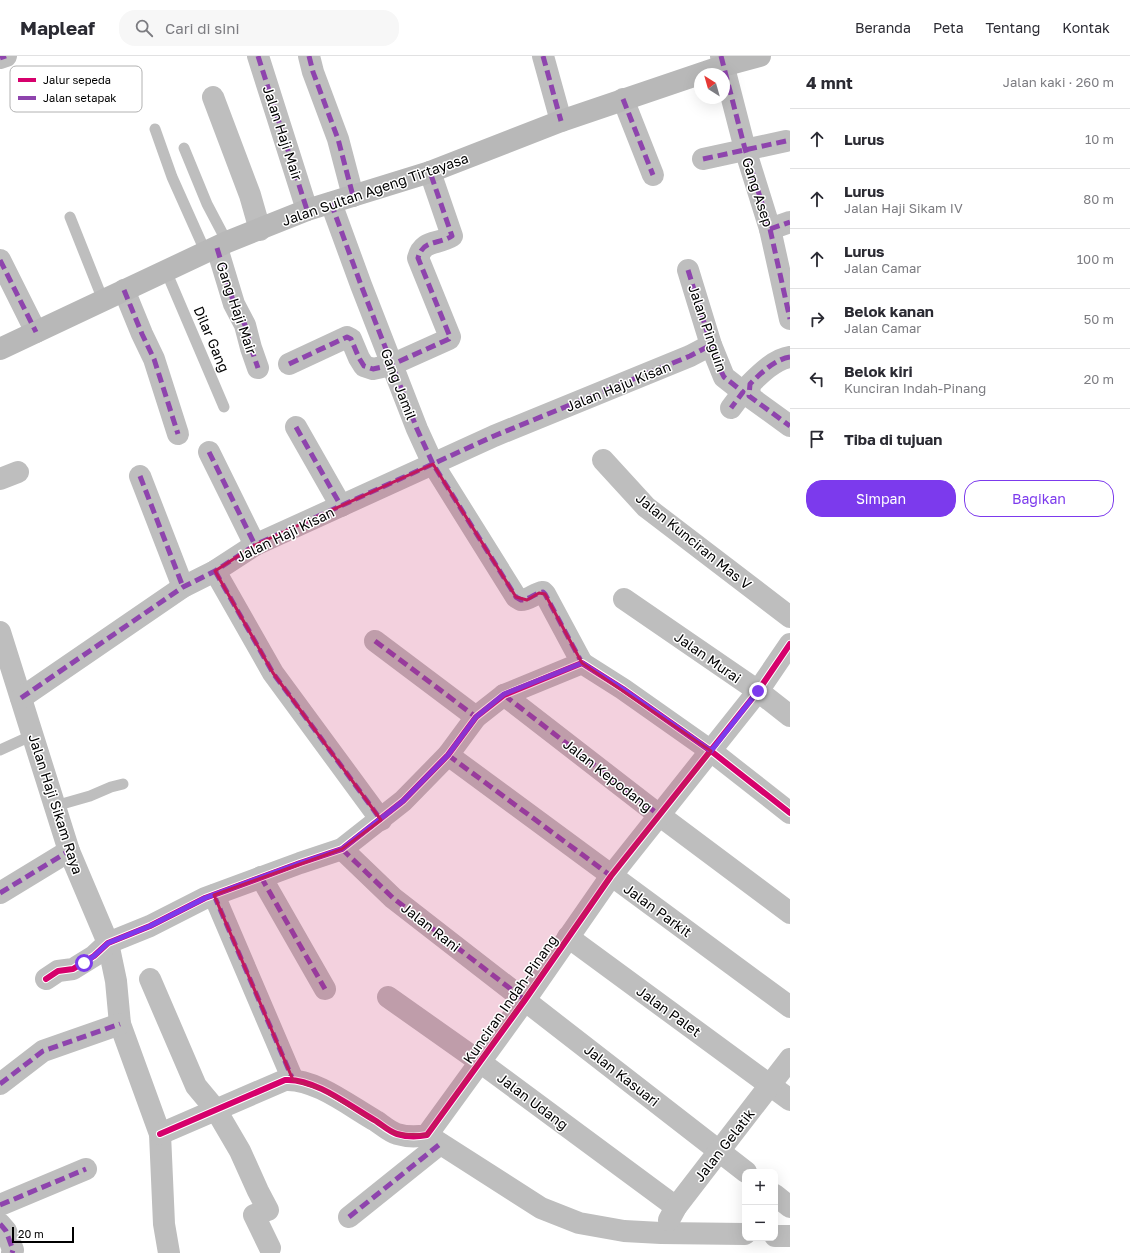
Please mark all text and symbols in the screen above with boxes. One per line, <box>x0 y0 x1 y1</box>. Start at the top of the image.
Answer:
search box <box>119 10 399 46</box>
text: Mapleaf <box>20 16 95 39</box>
icon: search <box>133 17 155 39</box>
text: Cari di sini <box>165 19 240 37</box>
text: Beranda <box>855 19 911 36</box>
text: Peta <box>933 19 964 36</box>
text: Tentang <box>986 19 1040 36</box>
text: Kontak <box>1062 19 1110 36</box>
legend <box>10 66 142 112</box>
north arrow <box>694 68 730 104</box>
text: 4 mnt <box>806 72 853 93</box>
text: Jalur sepeda <box>43 73 111 86</box>
text: Jalan kaki · 260 m <box>1003 74 1114 90</box>
street label: Jalan Haji Mair <box>260 83 307 183</box>
text: Jalan setapak <box>43 91 117 104</box>
icon: ahead <box>806 128 828 150</box>
text: Lurus <box>844 130 885 148</box>
text: 10 m <box>1085 131 1114 147</box>
street label: Jalan Sultan Ageng Tirtayasa <box>279 149 471 229</box>
street label: Gang Asep <box>739 155 777 229</box>
text: Lurus <box>844 182 885 200</box>
icon: ahead <box>806 188 828 210</box>
text: 80 m <box>1083 191 1114 207</box>
text: Jalan Haji Sikam IV <box>844 200 963 216</box>
text: Lurus <box>844 242 885 260</box>
icon: ahead <box>806 248 828 270</box>
text: 100 m <box>1077 251 1114 267</box>
street label: Gang Haji Mair <box>213 259 261 357</box>
text: Jalan Camar <box>844 260 921 276</box>
street label: Jalan Pinguin <box>685 282 731 374</box>
text: Belok kanan <box>844 302 934 320</box>
street label: Dilar Gang <box>191 304 233 374</box>
icon: right <box>806 308 828 330</box>
text: 50 m <box>1084 311 1114 327</box>
text: Jalan Camar <box>844 320 921 336</box>
street label: Gang Jamil <box>378 346 420 422</box>
street label: Jalan Haju Kisan <box>563 357 673 415</box>
text: Belok kiri <box>844 362 913 380</box>
icon: left <box>806 368 828 390</box>
text: 20 m <box>1084 371 1114 387</box>
text: Kunciran Indah-Pinang <box>844 380 986 396</box>
icon: arrive <box>806 428 828 450</box>
text: Tiba di tujuan <box>844 430 942 448</box>
button: Simpan <box>806 480 956 517</box>
button: Bagikan <box>964 480 1114 517</box>
street label: Jalan Kunciran Mas V <box>633 489 756 593</box>
street label: Jalan Haji Kisan <box>233 503 337 565</box>
street label: Jalan Murai <box>671 628 745 686</box>
route end <box>749 682 767 700</box>
street label: Jalan Haji Sikam Raya <box>25 732 87 876</box>
street label: Jalan Kepodang <box>560 735 656 815</box>
street label: Jalan Parkit <box>621 880 695 940</box>
street label: Jalan Rani <box>398 899 464 955</box>
street label: Kunciran Indah-Pinang <box>459 931 561 1067</box>
route start <box>75 954 93 972</box>
street label: Jalan Palet <box>634 982 704 1040</box>
street label: Jalan Kasuari <box>581 1040 663 1110</box>
street label: Jalan Udang <box>494 1069 572 1133</box>
street label: Jalan Gelatik <box>690 1105 758 1185</box>
map controls <box>742 1169 778 1241</box>
button: + <box>742 1169 778 1205</box>
button: − <box>742 1205 778 1241</box>
scale bar <box>12 1225 74 1244</box>
text: 20 m <box>18 1227 44 1240</box>

